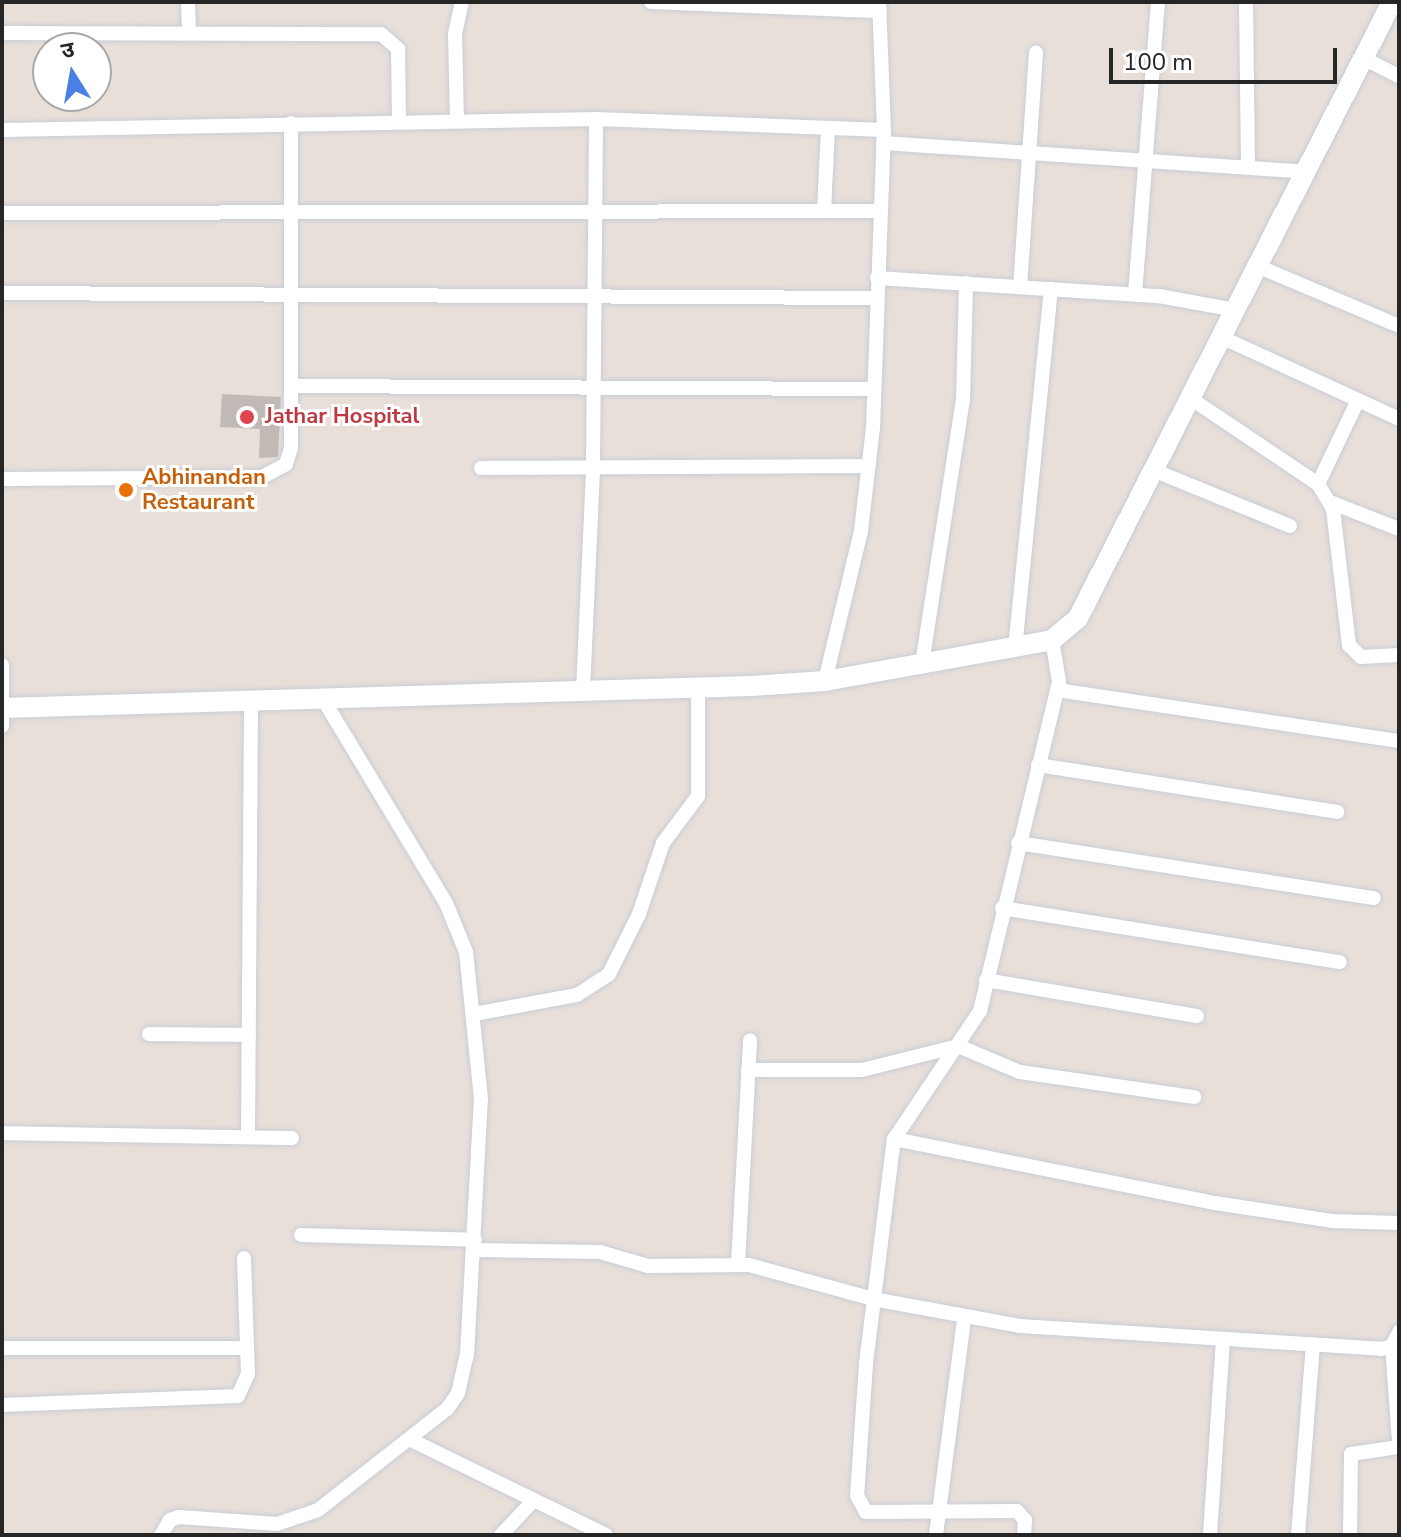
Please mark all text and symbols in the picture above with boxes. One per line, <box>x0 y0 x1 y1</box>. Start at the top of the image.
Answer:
north arrow <box>32 32 112 112</box>
scale bar <box>1113 32 1341 82</box>
text: उ <box>59 34 77 66</box>
text: 100 m <box>1123 46 1193 78</box>
place label: Jathar Hospital <box>265 404 419 430</box>
marker: Jathar Hospital <box>236 406 258 428</box>
place label: Abhinandan Restaurant <box>142 464 266 516</box>
marker: Abhinandan Restaurant <box>117 481 135 499</box>

